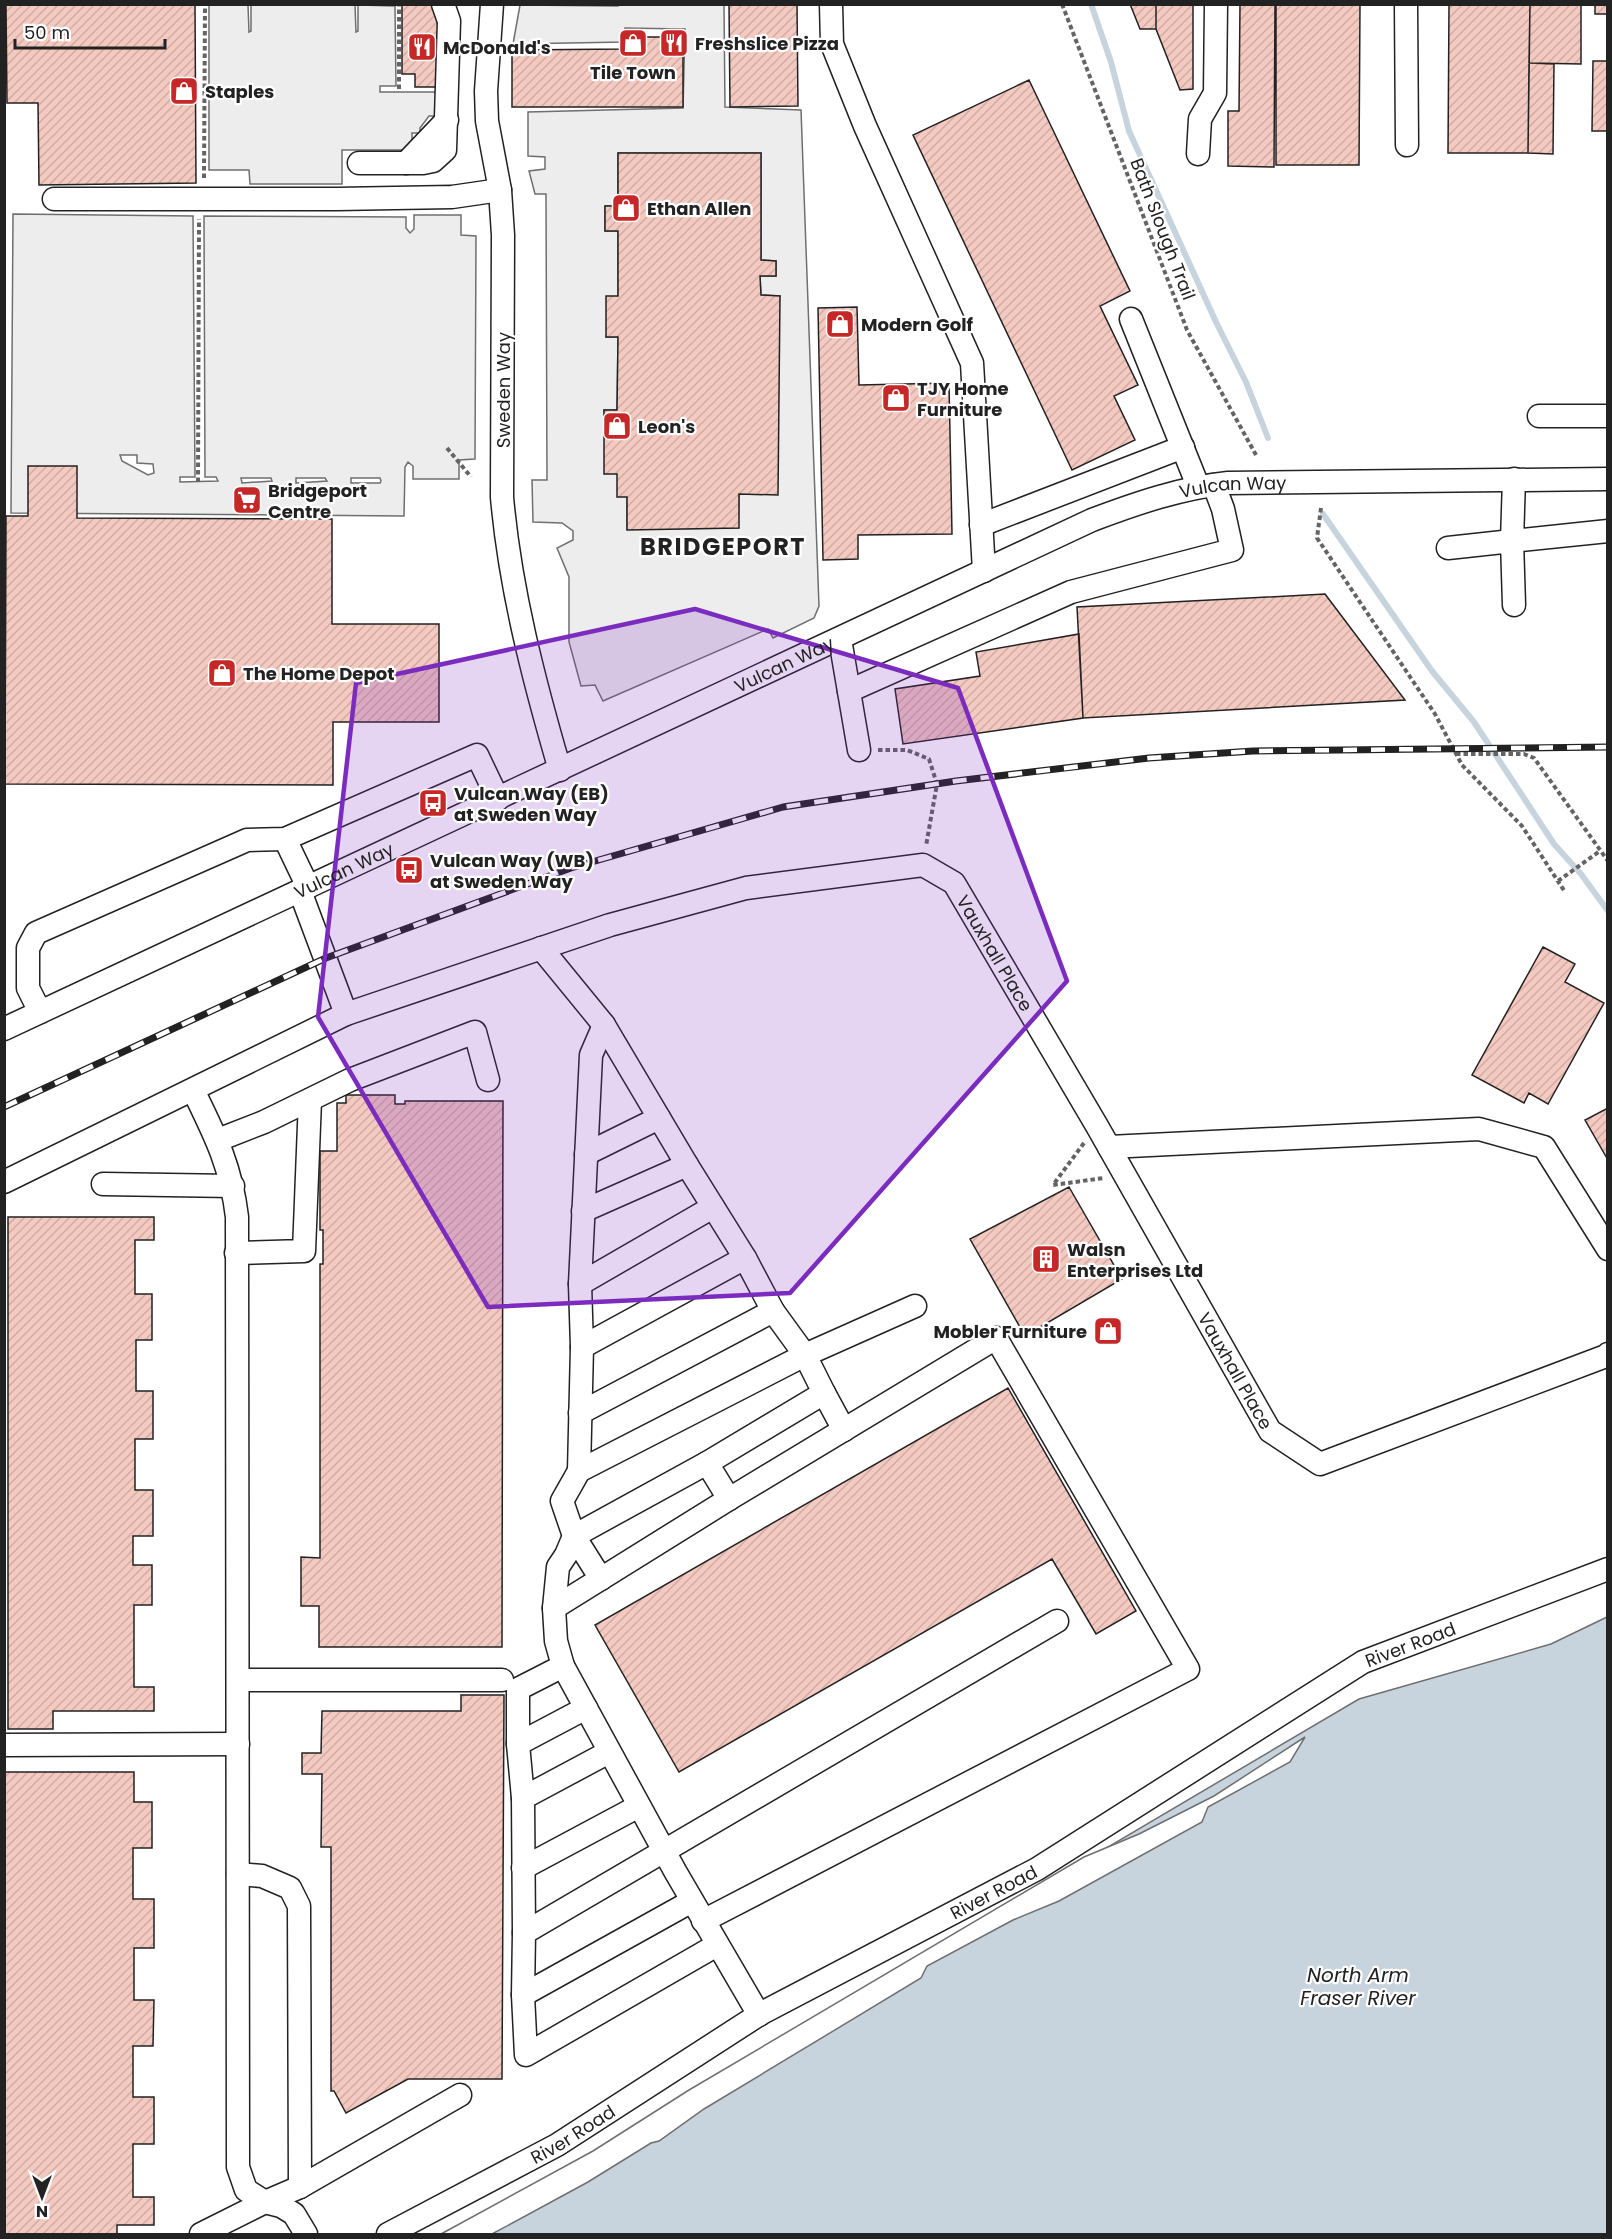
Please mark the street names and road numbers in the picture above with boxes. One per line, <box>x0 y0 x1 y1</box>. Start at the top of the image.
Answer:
street label: Bath Slough Trail <box>1124 154 1202 304</box>
street label: Sweden Way <box>491 332 516 448</box>
street label: Vulcan Way <box>1177 470 1286 504</box>
street label: Vulcan Way <box>730 630 838 698</box>
street label: Vulcan Way <box>290 836 398 904</box>
street label: Vauxhall Place <box>951 890 1039 1016</box>
street label: Vauxhall Place <box>1193 1307 1279 1434</box>
street label: River Road <box>1361 1616 1459 1673</box>
street label: River Road <box>945 1859 1041 1925</box>
street label: River Road <box>526 2098 620 2169</box>

